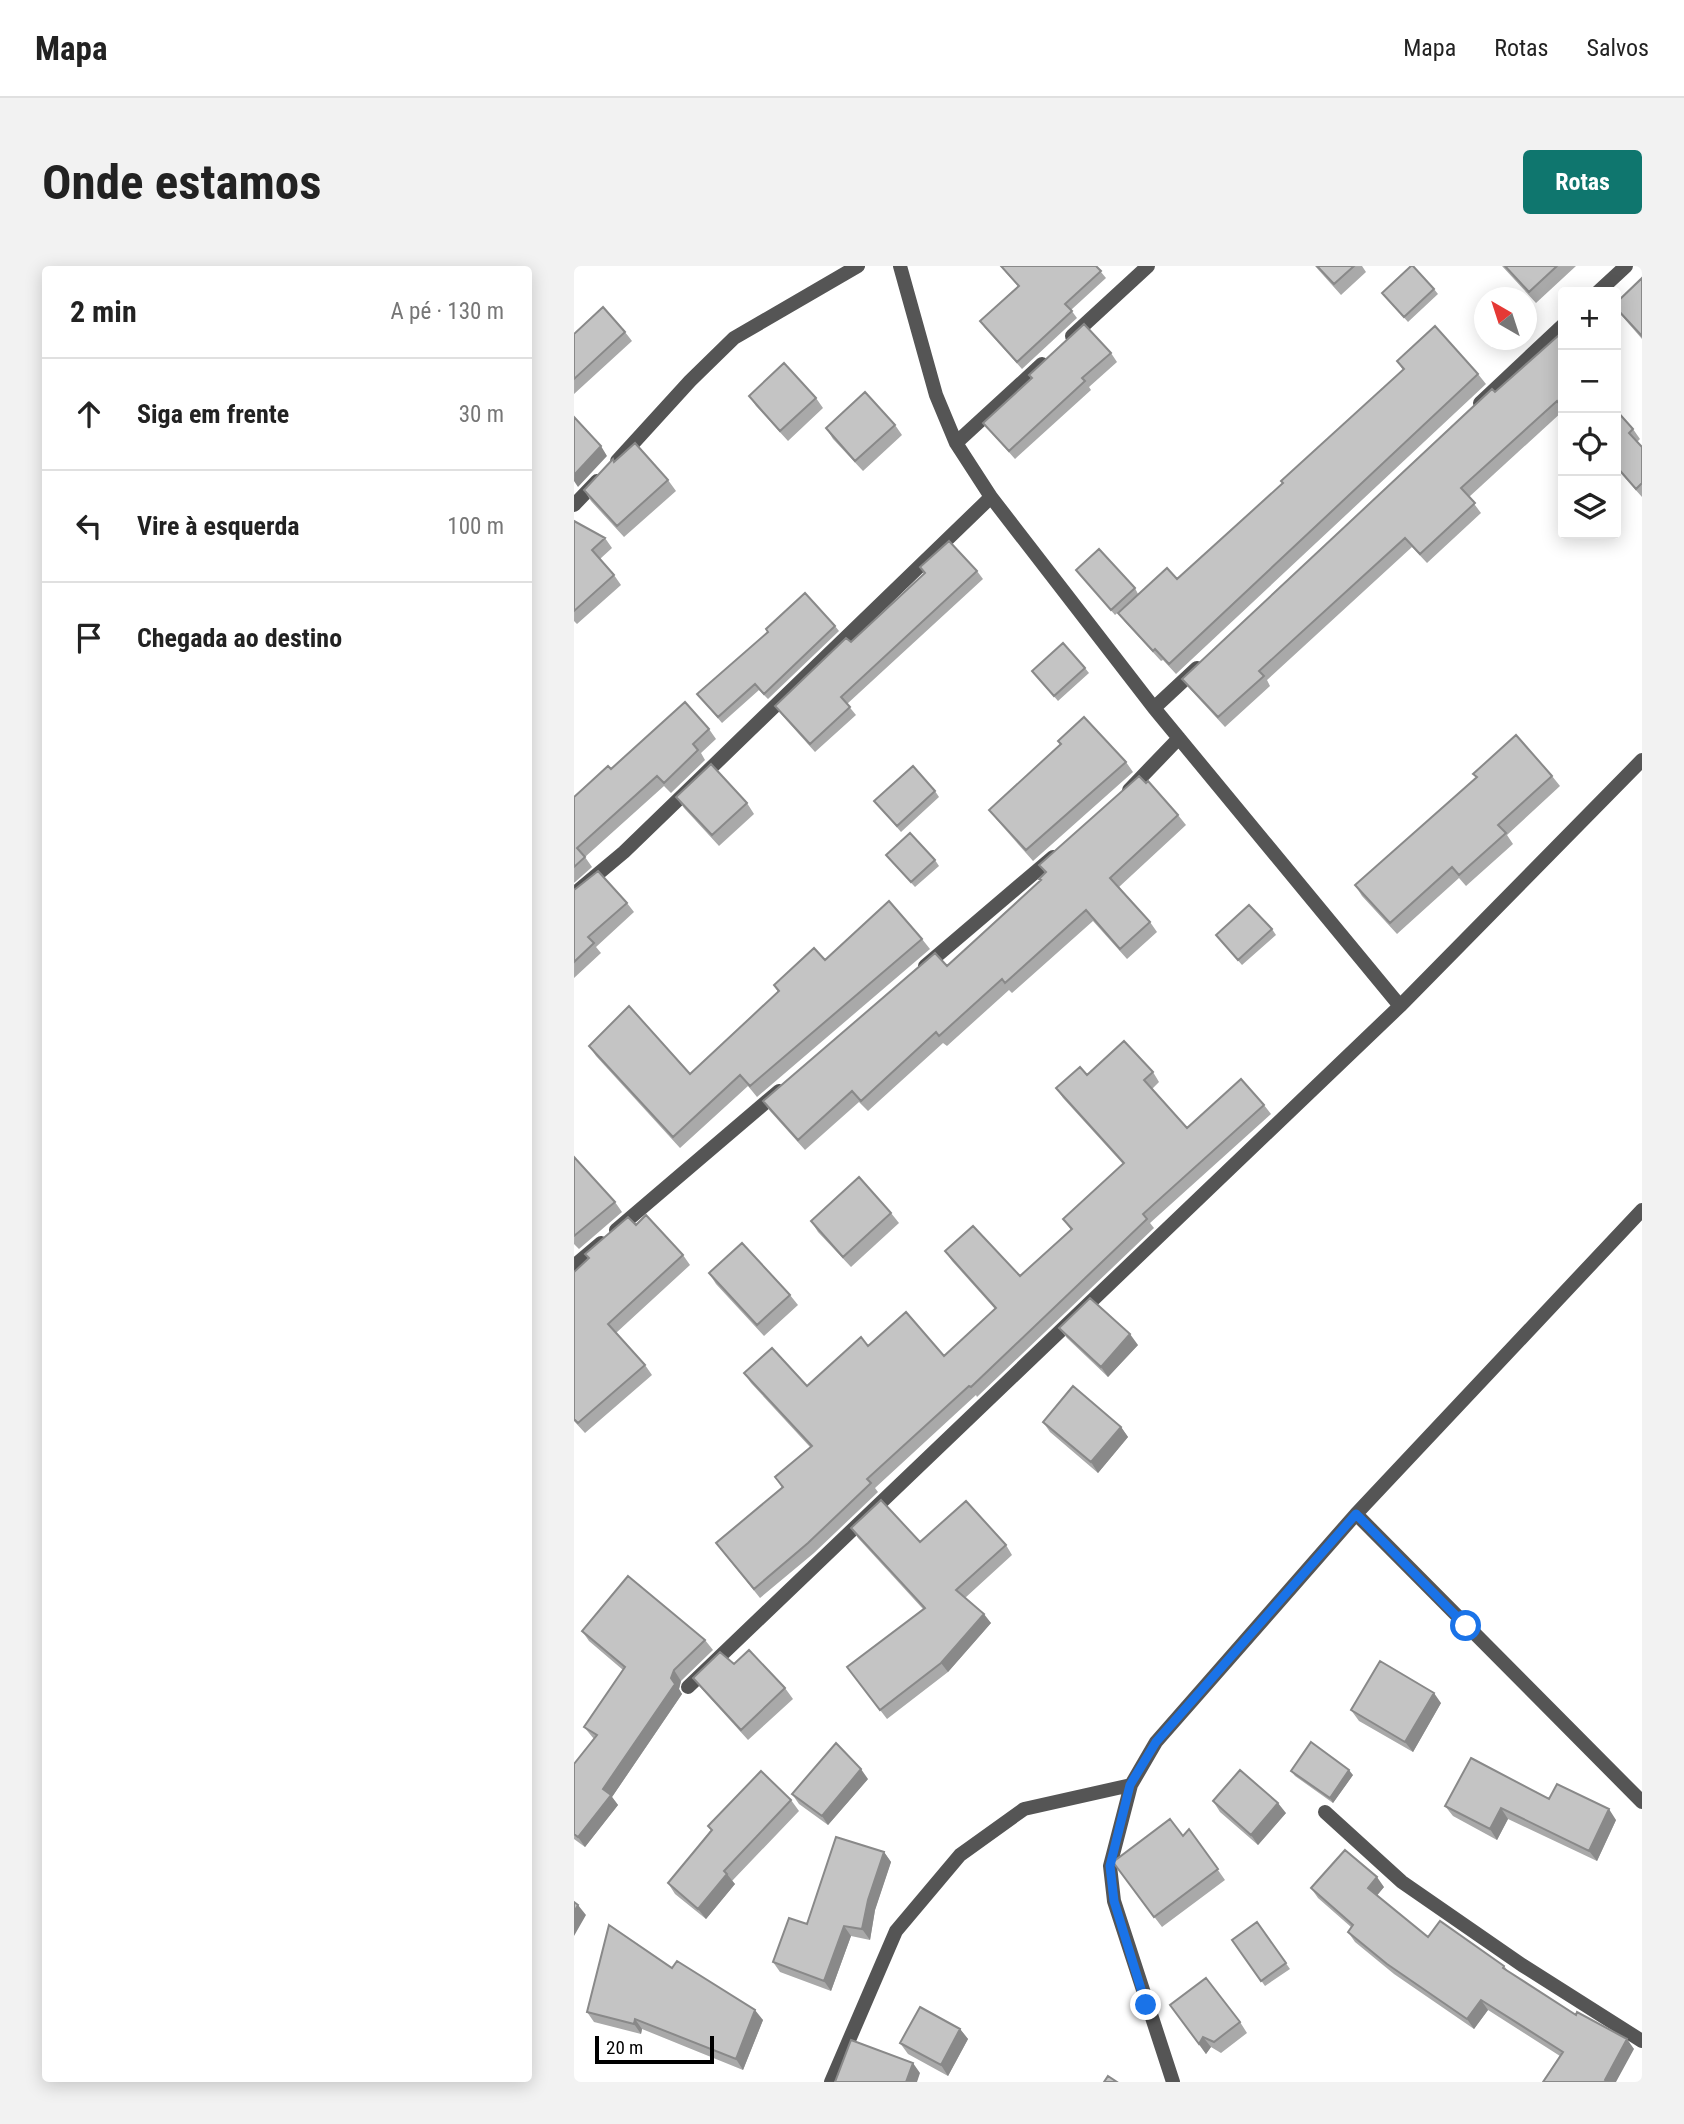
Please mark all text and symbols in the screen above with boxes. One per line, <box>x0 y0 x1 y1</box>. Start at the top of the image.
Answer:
text: Mapa <box>35 29 107 68</box>
text: Mapa <box>1403 34 1456 62</box>
text: Rotas <box>1494 34 1548 62</box>
text: Salvos <box>1586 34 1649 62</box>
button: Rotas <box>1523 150 1642 214</box>
text: Onde estamos <box>42 154 322 211</box>
north arrow <box>1474 287 1537 350</box>
map controls <box>1558 287 1621 539</box>
button: + <box>1558 287 1621 350</box>
text: 2 min <box>70 294 137 329</box>
text: A pé · 130 m <box>391 298 504 325</box>
button: − <box>1558 350 1621 413</box>
icon: ahead <box>70 395 108 433</box>
text: Siga em frente <box>137 399 289 429</box>
text: 30 m <box>459 401 504 428</box>
button: locate <box>1558 413 1621 476</box>
button: layers <box>1558 476 1621 539</box>
icon: left <box>70 507 108 545</box>
text: Vire à esquerda <box>137 511 300 541</box>
text: 100 m <box>447 513 504 540</box>
icon: arrive <box>70 619 108 657</box>
text: Chegada ao destino <box>137 623 342 653</box>
route start <box>1450 1610 1481 1641</box>
route end <box>1130 1989 1161 2020</box>
scale bar <box>595 2033 714 2065</box>
text: 20 m <box>606 2036 643 2059</box>

